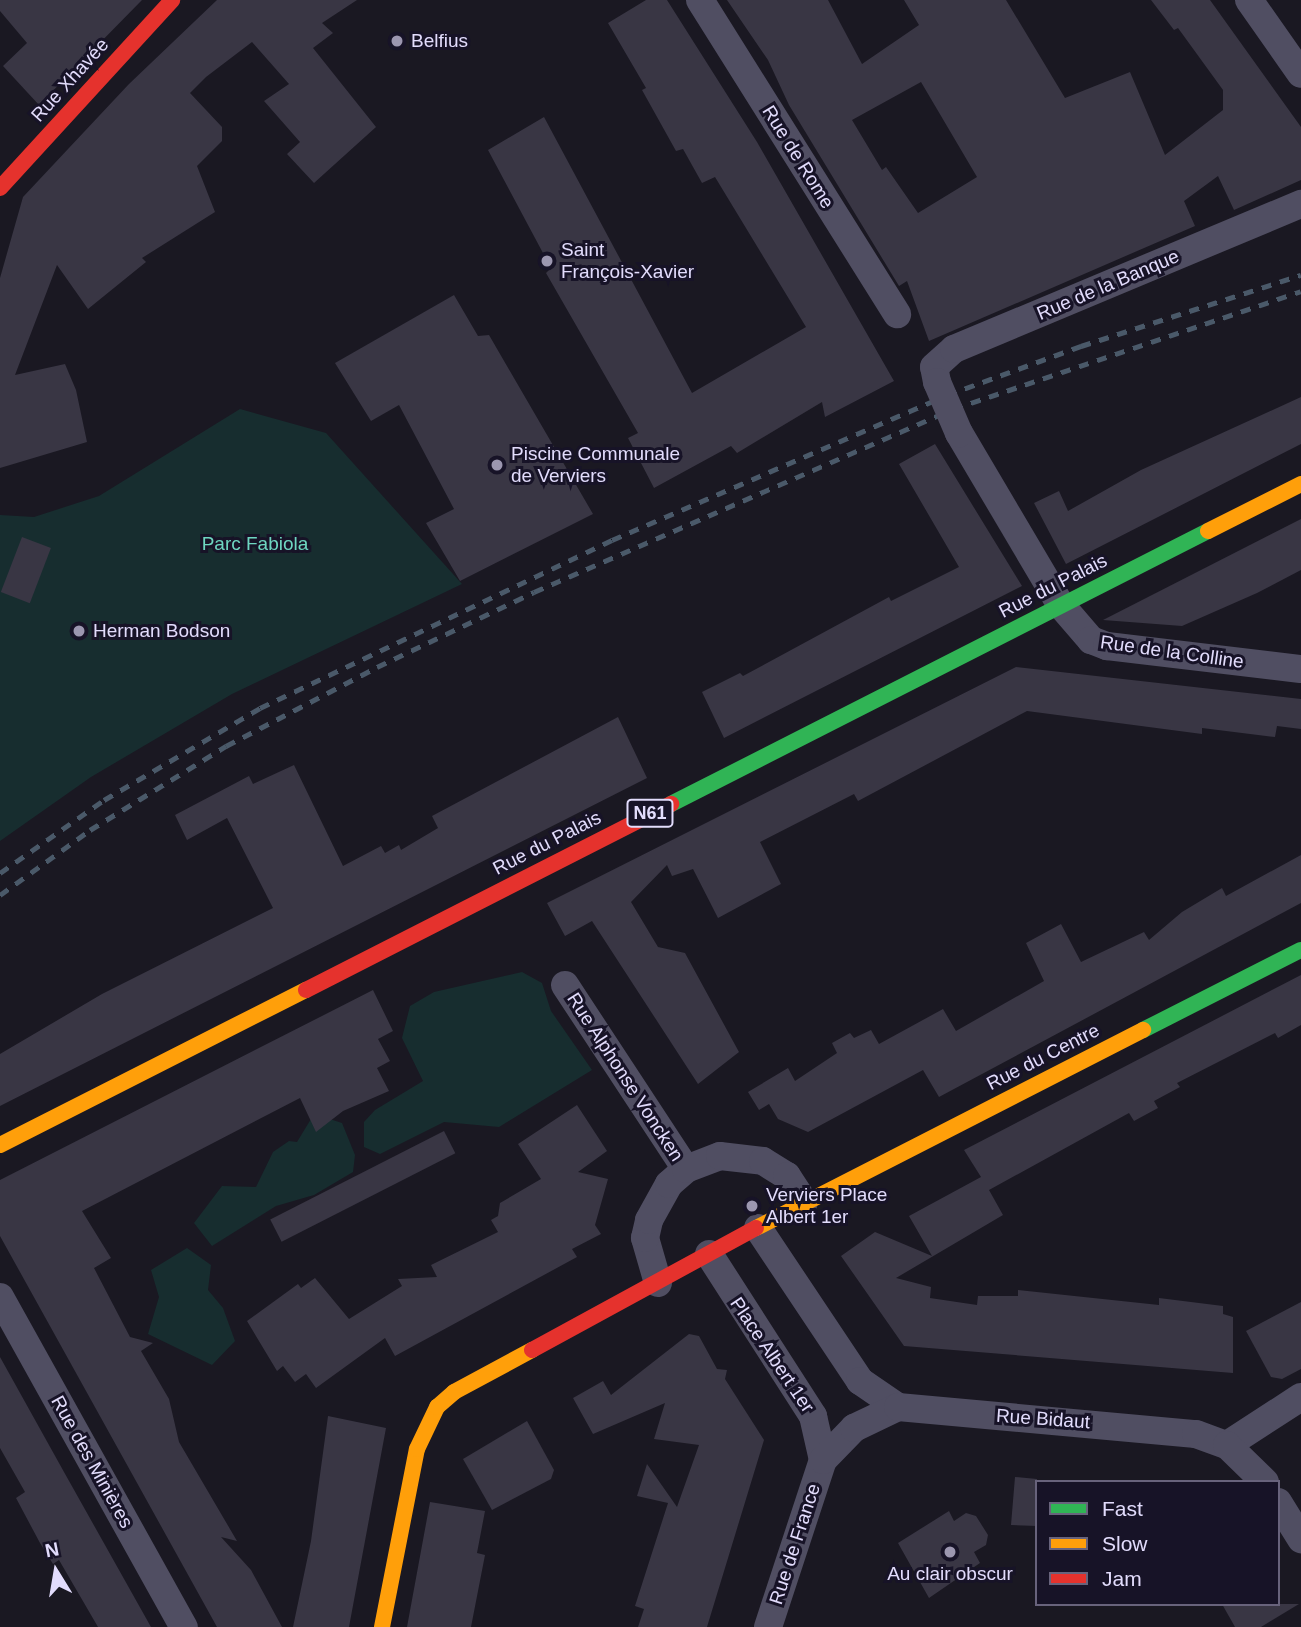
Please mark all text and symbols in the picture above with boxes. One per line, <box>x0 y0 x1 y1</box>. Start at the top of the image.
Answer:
place label: Belfius <box>411 30 468 52</box>
marker: Belfius <box>389 33 405 49</box>
street label: Rue Xhavée <box>27 34 113 126</box>
street label: Rue de Rome <box>757 101 839 213</box>
place label: Saint François-Xavier <box>561 239 694 283</box>
street label: Rue de la Banque <box>1034 245 1182 325</box>
marker: Saint François-Xavier <box>539 253 555 269</box>
place label: Piscine Communale de Verviers <box>511 443 680 487</box>
marker: Piscine Communale de Verviers <box>489 457 505 473</box>
park label: Parc Fabiola <box>202 533 308 555</box>
street label: Rue du Palais <box>995 549 1111 623</box>
place label: Herman Bodson <box>93 620 230 642</box>
marker: Herman Bodson <box>71 623 87 639</box>
street label: Rue de la Colline <box>1099 631 1245 673</box>
road number: N61 <box>626 798 674 828</box>
street label: Rue du Palais <box>489 806 605 880</box>
street label: Rue Alphonse Voncken <box>562 988 688 1166</box>
street label: Rue du Centre <box>983 1019 1103 1095</box>
place label: Verviers Place Albert 1er <box>766 1184 887 1228</box>
marker: Verviers Place Albert 1er <box>744 1198 760 1214</box>
street label: Place Albert 1er <box>725 1293 819 1417</box>
street label: Rue des Minières <box>46 1392 138 1532</box>
street label: Rue Bidaut <box>995 1404 1091 1434</box>
legend <box>1035 1480 1280 1606</box>
street label: Rue de France <box>765 1481 825 1607</box>
text: Fast <box>1102 1497 1143 1520</box>
text: Slow <box>1102 1532 1148 1555</box>
north arrow <box>21 1536 91 1606</box>
text: N <box>43 1538 61 1562</box>
marker: Au clair obscur <box>942 1544 958 1560</box>
place label: Au clair obscur <box>887 1563 1013 1585</box>
text: Jam <box>1102 1567 1142 1590</box>

